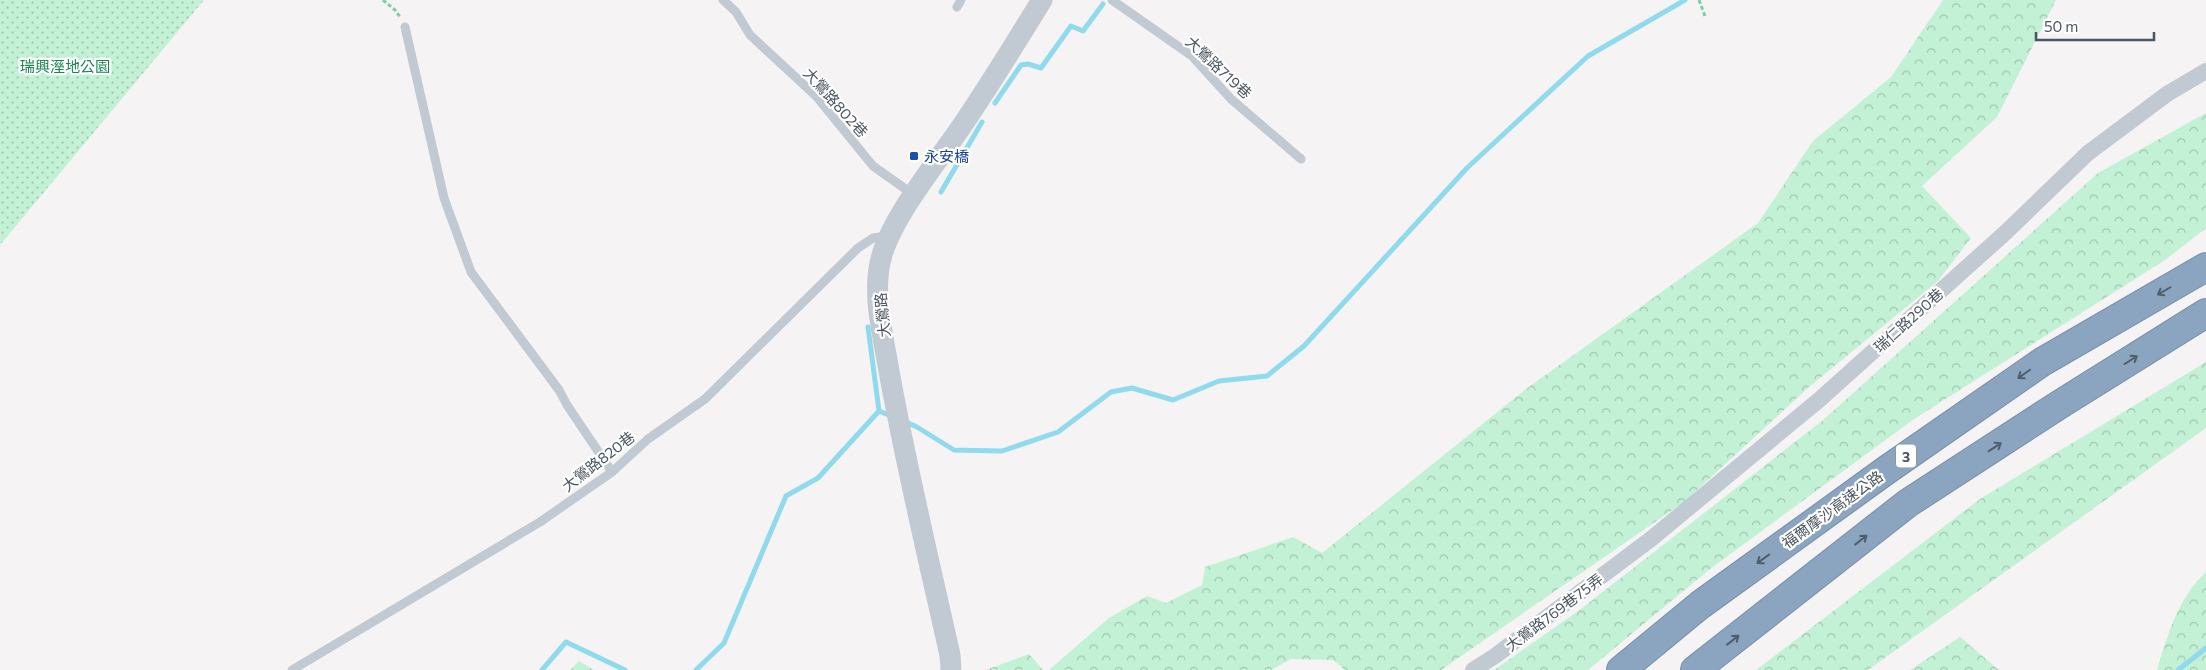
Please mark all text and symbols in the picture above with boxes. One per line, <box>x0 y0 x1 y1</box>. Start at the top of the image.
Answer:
scale bar <box>2036 10 2154 42</box>
text: 50 m <box>2044 17 2078 35</box>
street label: 大鶯路719巷 <box>1182 32 1256 102</box>
park label: 瑞興溼地公園 <box>20 57 110 75</box>
street label: 大鶯路802巷 <box>800 64 872 140</box>
place label: 永安橋 <box>924 147 969 165</box>
marker: 永安橋 <box>908 150 920 162</box>
street label: 瑞仁路290巷 <box>1870 284 1946 356</box>
one-way arrow <box>2156 286 2171 296</box>
street label: 大鶯路 <box>871 292 893 338</box>
one-way arrow <box>2124 354 2138 364</box>
one-way arrow <box>2018 369 2032 379</box>
street label: 大鶯路820巷 <box>558 427 638 495</box>
one-way arrow <box>1987 442 2001 452</box>
road number: 3 <box>1896 444 1916 468</box>
street label: 福爾摩沙高速公路 <box>1778 466 1886 552</box>
one-way arrow <box>1854 535 1868 545</box>
one-way arrow <box>1756 554 1770 564</box>
street label: 大鶯路769巷75弄 <box>1502 569 1606 655</box>
one-way arrow <box>1726 634 1739 645</box>

